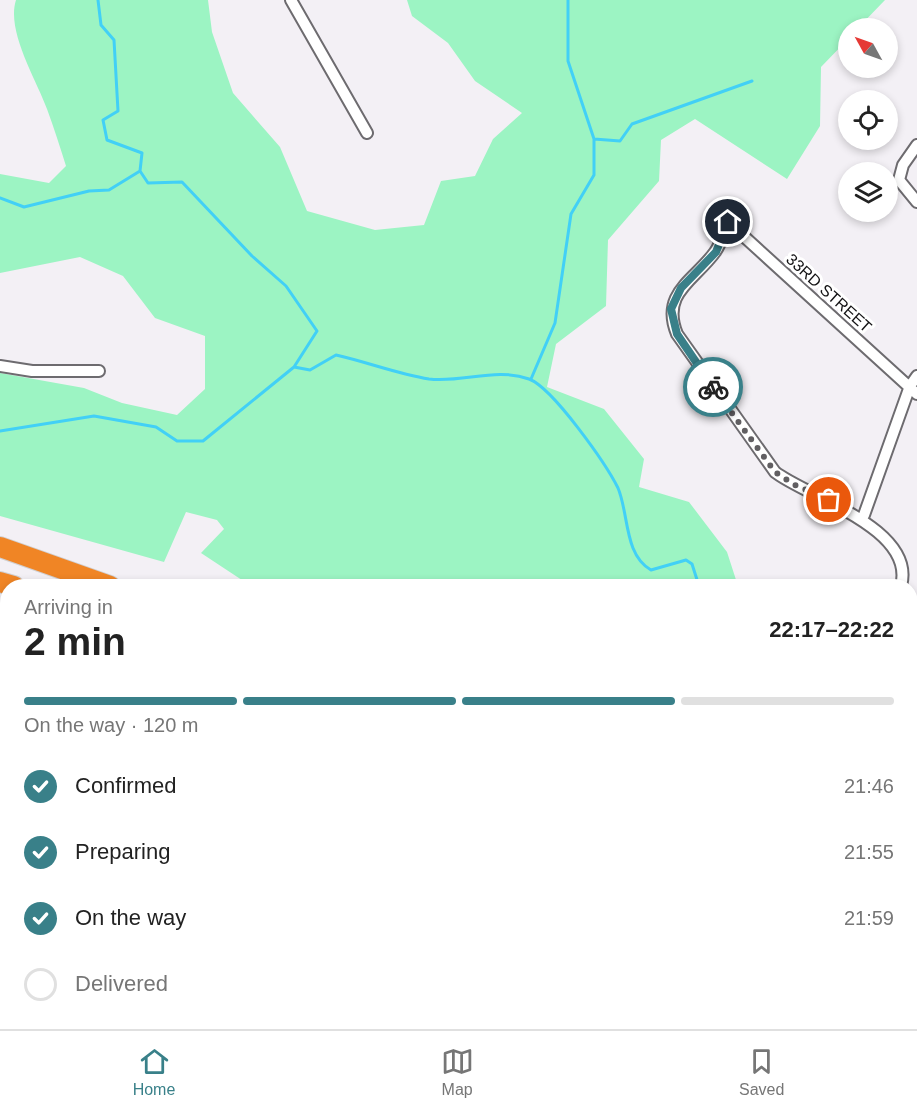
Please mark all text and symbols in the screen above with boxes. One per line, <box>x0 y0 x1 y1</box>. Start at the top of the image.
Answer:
north arrow <box>838 18 898 78</box>
map controls <box>838 18 898 222</box>
button: locate <box>838 90 898 150</box>
button: layers <box>838 162 898 222</box>
pin <box>702 196 753 247</box>
icon: home <box>711 205 744 238</box>
street label: 33RD STREET <box>783 250 875 336</box>
courier <box>683 357 743 417</box>
icon: bike <box>697 371 730 404</box>
pin <box>803 474 854 525</box>
icon: bag <box>812 483 845 516</box>
text: Arriving in <box>24 596 113 618</box>
text: 22:17–22:22 <box>769 617 894 642</box>
text: 2 min <box>24 620 126 663</box>
text: On the way · 120 m <box>24 714 199 736</box>
icon: check <box>24 770 57 803</box>
text: Confirmed <box>75 773 176 798</box>
text: 21:46 <box>844 775 894 797</box>
icon: check <box>24 836 57 869</box>
text: Preparing <box>75 839 170 864</box>
text: 21:55 <box>844 841 894 863</box>
icon: check <box>24 902 57 935</box>
text: On the way <box>75 905 186 930</box>
text: 21:59 <box>844 907 894 929</box>
text: Delivered <box>75 971 168 996</box>
tab: Home <box>133 1045 175 1099</box>
tab: Map <box>441 1045 474 1099</box>
tab: Saved <box>739 1045 784 1099</box>

